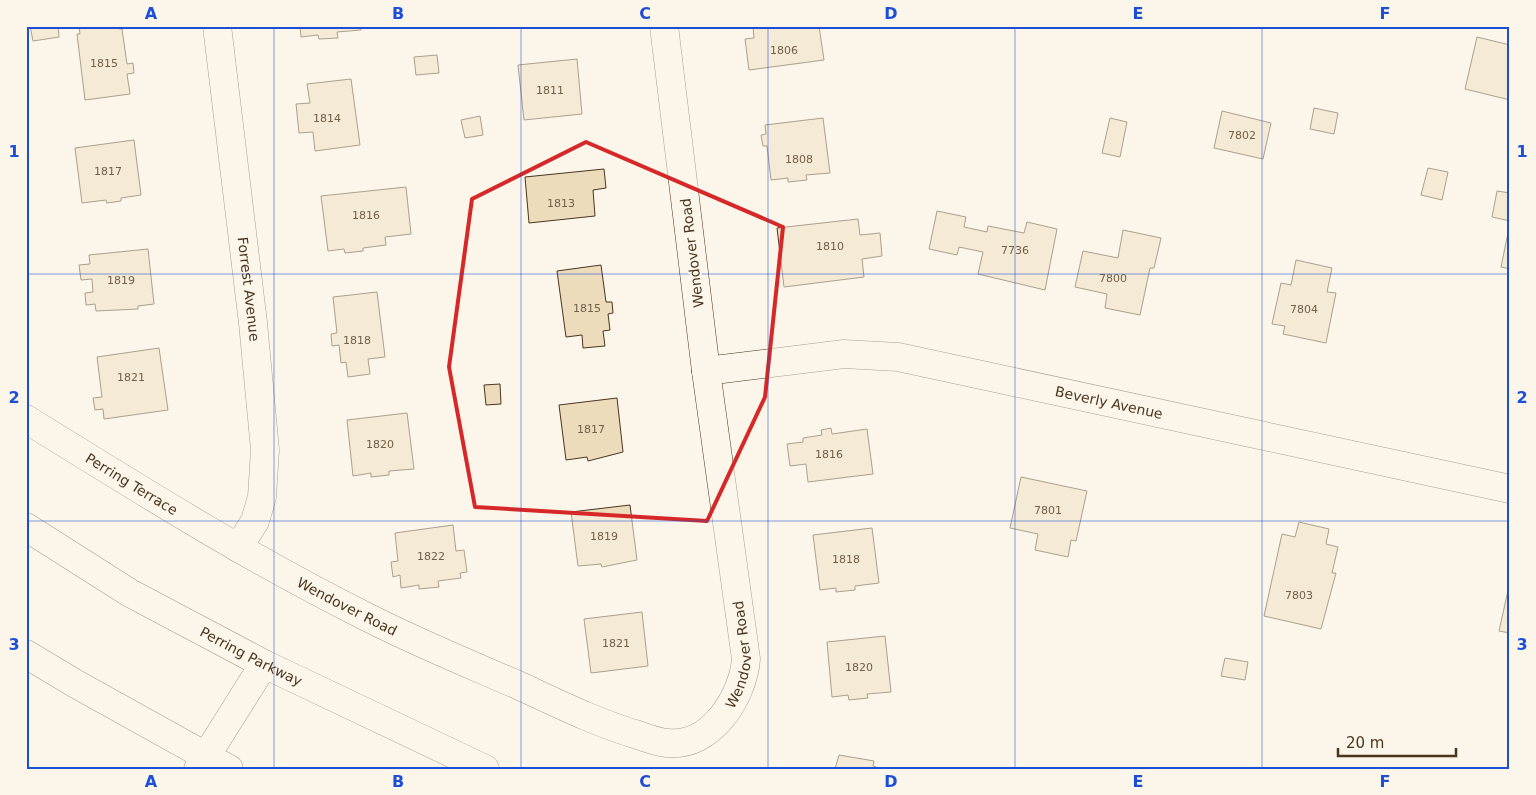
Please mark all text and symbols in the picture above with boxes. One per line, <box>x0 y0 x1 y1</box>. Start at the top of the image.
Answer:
text: A <box>145 4 158 23</box>
text: B <box>392 4 404 23</box>
text: C <box>639 4 651 23</box>
text: D <box>884 4 898 23</box>
text: E <box>1133 4 1143 23</box>
text: F <box>1380 4 1390 23</box>
house number: 1806 <box>770 44 798 57</box>
house number: 1815 <box>90 57 118 70</box>
house number: 1811 <box>536 84 564 97</box>
house number: 1814 <box>313 112 341 125</box>
house number: 7802 <box>1228 129 1256 142</box>
text: 1 <box>8 142 20 161</box>
text: 1 <box>1516 142 1528 161</box>
house number: 1808 <box>785 153 813 166</box>
house number: 1817 <box>94 165 122 178</box>
house number: 1813 <box>547 197 575 210</box>
street label: Wendover Road <box>677 197 707 309</box>
house number: 1816 <box>352 209 380 222</box>
street label: Forrest Avenue <box>235 236 263 342</box>
house number: 1810 <box>816 240 844 253</box>
house number: 7736 <box>1001 244 1029 257</box>
house number: 7800 <box>1099 272 1127 285</box>
house number: 1819 <box>107 274 135 287</box>
house number: 1815 <box>573 302 601 315</box>
house number: 7804 <box>1290 303 1318 316</box>
house number: 1818 <box>343 334 371 347</box>
house number: 1821 <box>117 371 145 384</box>
street label: Beverly Avenue <box>1054 383 1164 422</box>
text: 2 <box>8 388 20 407</box>
text: 2 <box>1516 388 1528 407</box>
house number: 1817 <box>577 423 605 436</box>
house number: 1820 <box>366 438 394 451</box>
house number: 1816 <box>815 448 843 461</box>
street label: Perring Terrace <box>83 450 181 518</box>
house number: 7801 <box>1034 504 1062 517</box>
house number: 1819 <box>590 530 618 543</box>
house number: 1822 <box>417 550 445 563</box>
house number: 1818 <box>832 553 860 566</box>
street label: Wendover Road <box>294 574 400 639</box>
house number: 7803 <box>1285 589 1313 602</box>
street label: Wendover Road <box>722 600 754 711</box>
street label: Perring Parkway <box>197 624 305 689</box>
text: 3 <box>8 635 20 654</box>
text: 3 <box>1516 635 1528 654</box>
house number: 1821 <box>602 637 630 650</box>
house number: 1820 <box>845 661 873 674</box>
scale bar <box>1338 725 1456 757</box>
text: 20 m <box>1346 734 1384 752</box>
text: A <box>145 772 158 791</box>
text: B <box>392 772 404 791</box>
text: C <box>639 772 651 791</box>
text: D <box>884 772 898 791</box>
text: E <box>1133 772 1143 791</box>
text: F <box>1380 772 1390 791</box>

